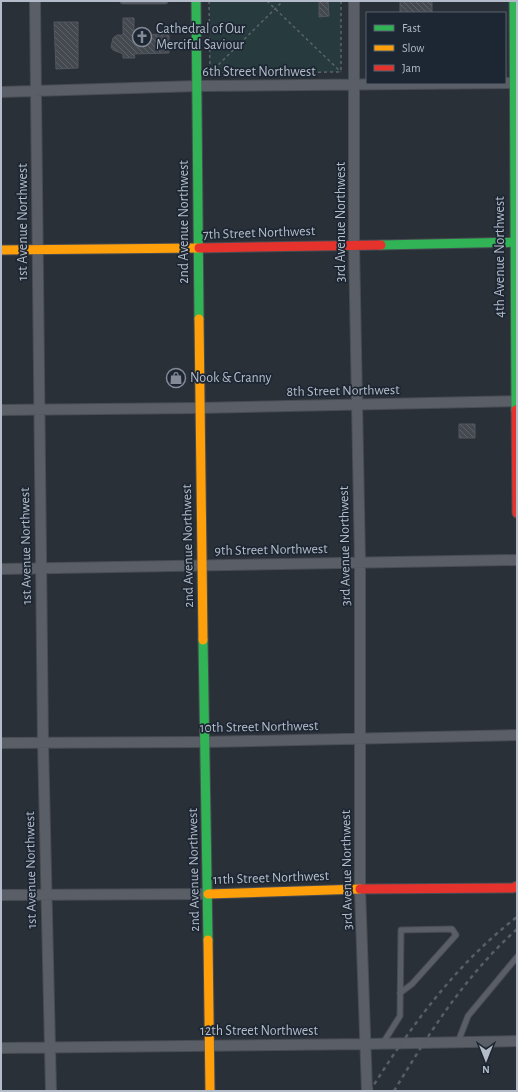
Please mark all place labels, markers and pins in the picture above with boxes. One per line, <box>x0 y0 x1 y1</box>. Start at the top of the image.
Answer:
place label: Cathedral of Our Merciful Saviour <box>156 22 246 52</box>
church icon: Cathedral of Our Merciful Saviour <box>131 26 153 48</box>
shop icon: Nook & Cranny <box>165 367 187 389</box>
place label: Nook & Cranny <box>190 371 272 385</box>

